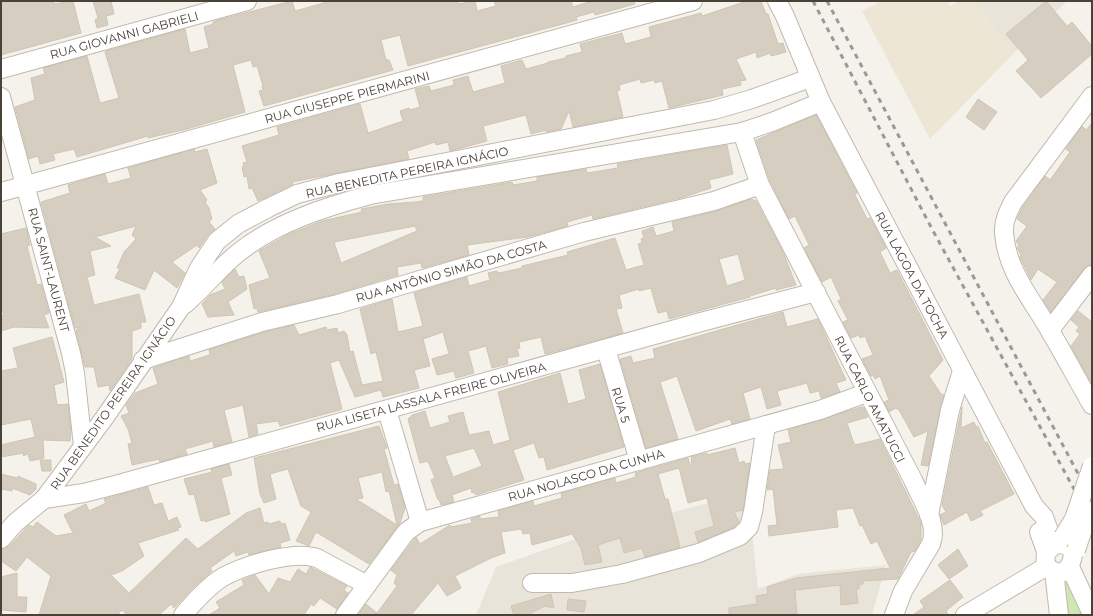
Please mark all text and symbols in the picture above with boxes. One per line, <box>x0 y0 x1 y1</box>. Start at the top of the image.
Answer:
street label: RUA GIOVANNI GABRIELI <box>48 8 200 62</box>
street label: RUA GIUSEPPE PIERMARINI <box>263 68 431 126</box>
street label: RUA BENEDITA PEREIRA IGNÁCIO <box>304 143 510 201</box>
street label: RUA SAINT-LAURENT <box>25 206 73 334</box>
street label: RUA LAGOA DA TOCHA <box>872 209 952 341</box>
street label: RUA ANTÔNIO SIMÃO DA COSTA <box>354 236 548 305</box>
street label: RUA BENEDITO PEREIRA IGNÁCIO <box>47 313 179 493</box>
street label: RUA CARLO AMATUCCI <box>832 333 908 465</box>
street label: RUA LISETA LASSALA FREIRE OLIVEIRA <box>314 359 548 435</box>
street label: RUA 5 <box>608 385 634 425</box>
street label: RUA NOLASCO DA CUNHA <box>506 445 666 504</box>

